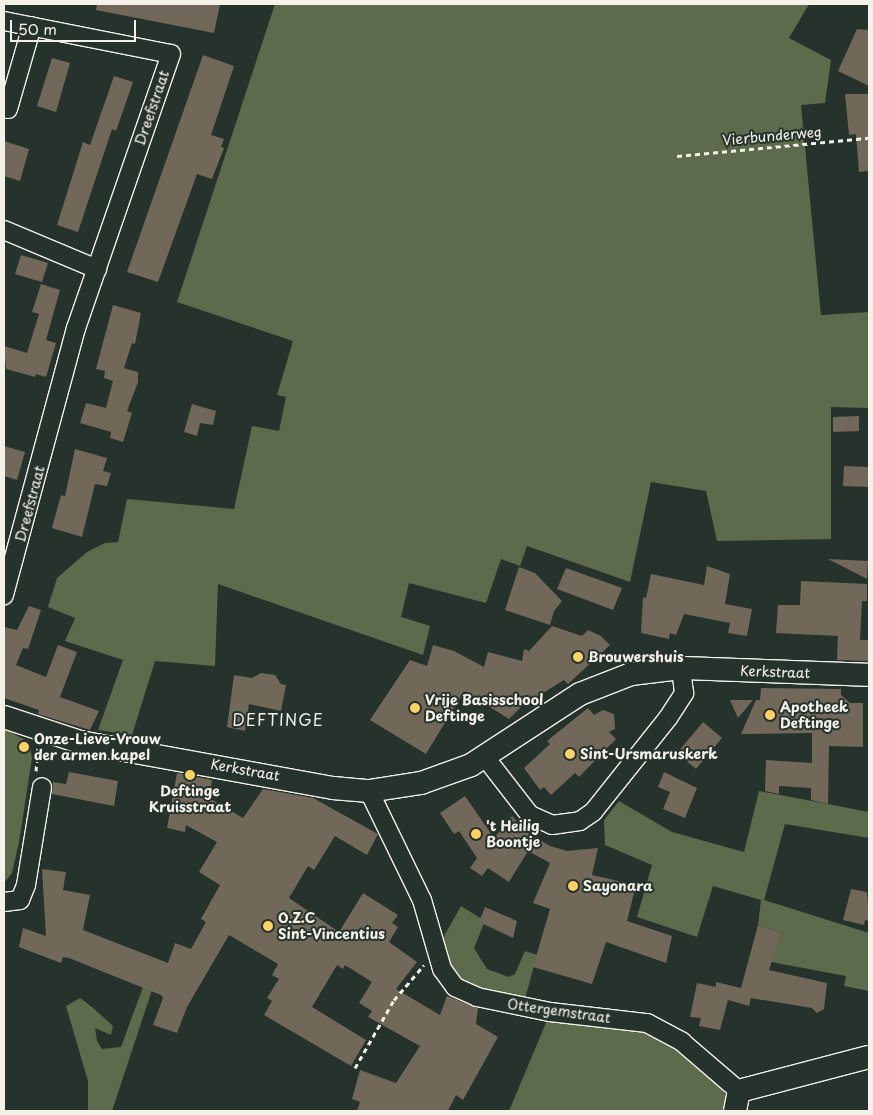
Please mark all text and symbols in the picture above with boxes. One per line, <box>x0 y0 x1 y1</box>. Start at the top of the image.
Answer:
scale bar <box>12 10 139 42</box>
text: 50 m <box>18 17 57 40</box>
street label: Dreefstraat <box>131 68 173 148</box>
street label: Vierbunderweg <box>722 123 822 149</box>
street label: Dreefstraat <box>12 464 48 544</box>
place label: Brouwershuis <box>588 649 684 665</box>
marker: Brouwershuis <box>572 651 584 663</box>
street label: Kerkstraat <box>740 662 810 682</box>
place label: Vrije Basisschool Deftinge <box>425 692 544 724</box>
place label: Apotheek Deftinge <box>780 699 848 732</box>
marker: Vrije Basisschool Deftinge <box>409 702 421 714</box>
district label: DEFTINGE <box>231 709 325 729</box>
marker: Apotheek Deftinge <box>764 709 776 721</box>
place label: Onze-Lieve-Vrouw der armen kapel <box>34 731 161 764</box>
marker: Onze-Lieve-Vrouw der armen kapel <box>18 741 30 753</box>
place label: Sint-Ursmaruskerk <box>580 746 718 762</box>
marker: Sint-Ursmaruskerk <box>564 748 576 760</box>
street label: Kerkstraat <box>209 756 281 784</box>
marker: Deftinge Kruisstraat <box>184 769 196 781</box>
place label: Deftinge Kruisstraat <box>149 783 231 816</box>
place label: 't Heilig Boontje <box>486 818 541 850</box>
marker: 't Heilig Boontje <box>470 828 482 840</box>
place label: Sayonara <box>583 878 653 894</box>
marker: Sayonara <box>567 880 579 892</box>
place label: O.Z.C Sint-Vincentius <box>278 910 385 942</box>
marker: O.Z.C Sint-Vincentius <box>262 920 274 932</box>
street label: Ottergemstraat <box>506 995 612 1027</box>

